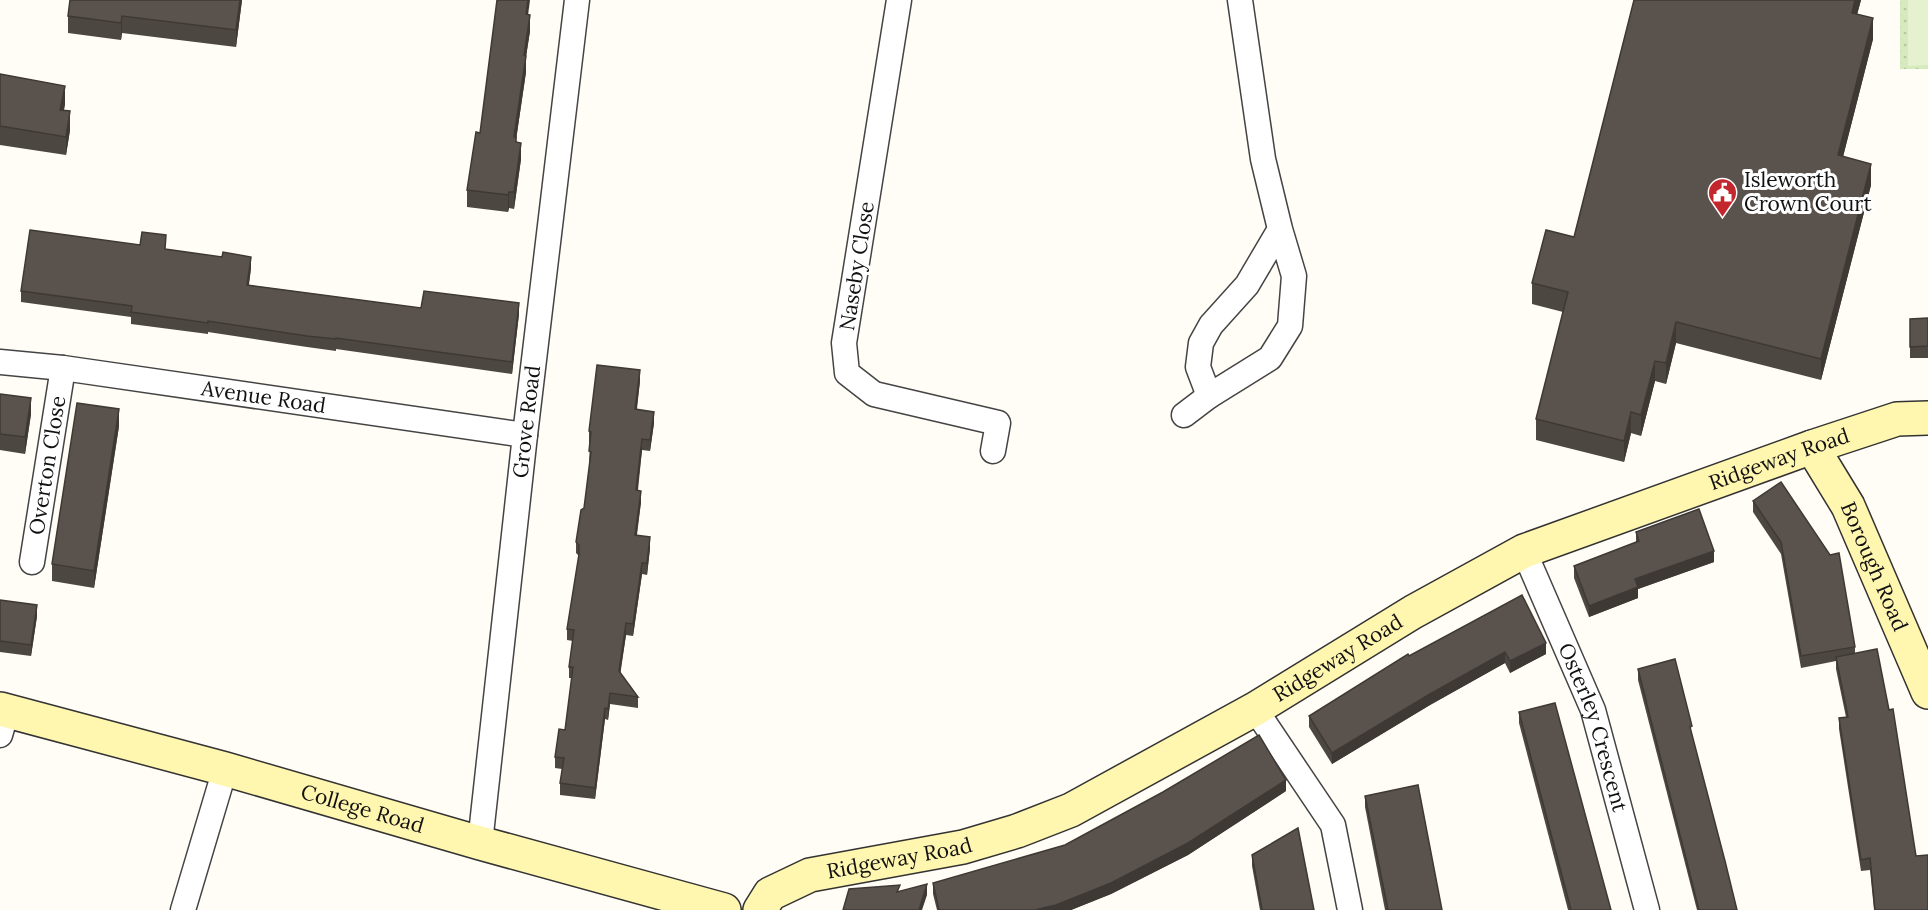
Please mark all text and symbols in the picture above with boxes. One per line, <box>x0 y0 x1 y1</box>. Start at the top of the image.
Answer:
place label: Isleworth Crown Court <box>1744 166 1873 217</box>
public building icon: Isleworth Crown Court <box>1707 176 1739 218</box>
street label: Naseby Close <box>833 199 880 332</box>
street label: Grove Road <box>506 364 546 479</box>
street label: Avenue Road <box>199 374 328 419</box>
street label: Overton Close <box>23 394 71 537</box>
street label: Ridgeway Road <box>1705 422 1853 496</box>
street label: Borough Road <box>1835 498 1914 635</box>
street label: Ridgeway Road <box>1268 608 1407 708</box>
street label: Osterley Crescent <box>1553 639 1634 816</box>
street label: College Road <box>298 778 427 839</box>
street label: Ridgeway Road <box>824 831 975 885</box>

